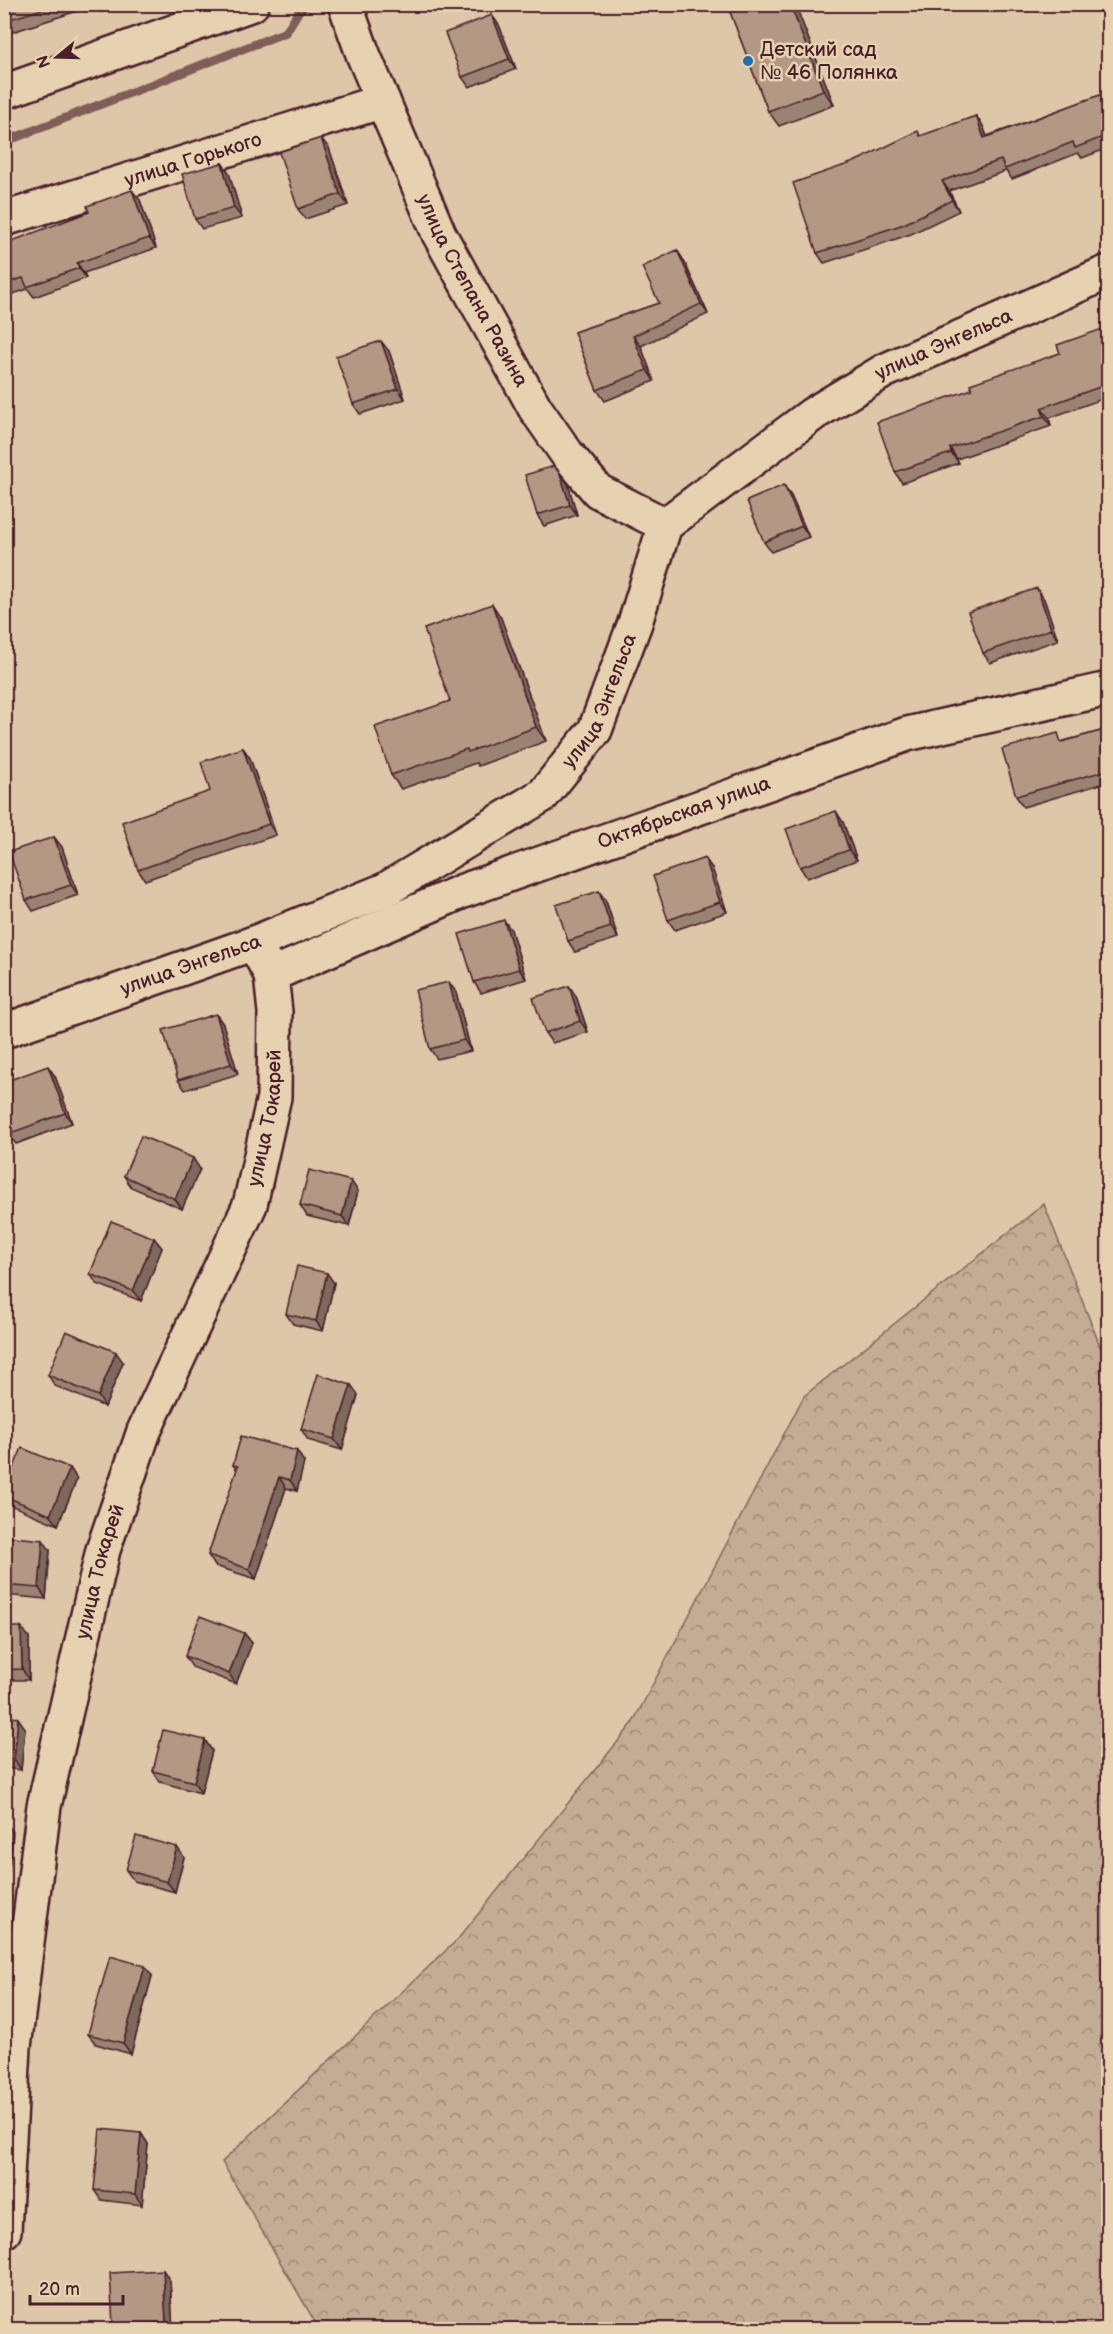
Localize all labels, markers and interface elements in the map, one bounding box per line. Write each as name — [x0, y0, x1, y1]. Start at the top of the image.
north arrow — [27, 27, 87, 87]
place label: Детский сад № 46 Полянка — [760, 38, 898, 85]
text: N — [33, 53, 55, 70]
marker: Детский сад № 46 Полянка — [741, 54, 755, 68]
street label: улица Горького — [122, 128, 264, 193]
street label: улица Степана Разина — [412, 191, 533, 391]
street label: улица Энгельса — [871, 304, 1016, 386]
street label: улица Энгельса — [557, 630, 642, 773]
street label: Октябрьская улица — [594, 771, 774, 854]
street label: улица Энгельса — [117, 929, 265, 1001]
street label: улица Токарей — [242, 1049, 287, 1189]
street label: улица Токарей — [71, 1501, 130, 1642]
scale bar — [30, 2268, 123, 2306]
text: 20 m — [39, 2279, 80, 2300]

